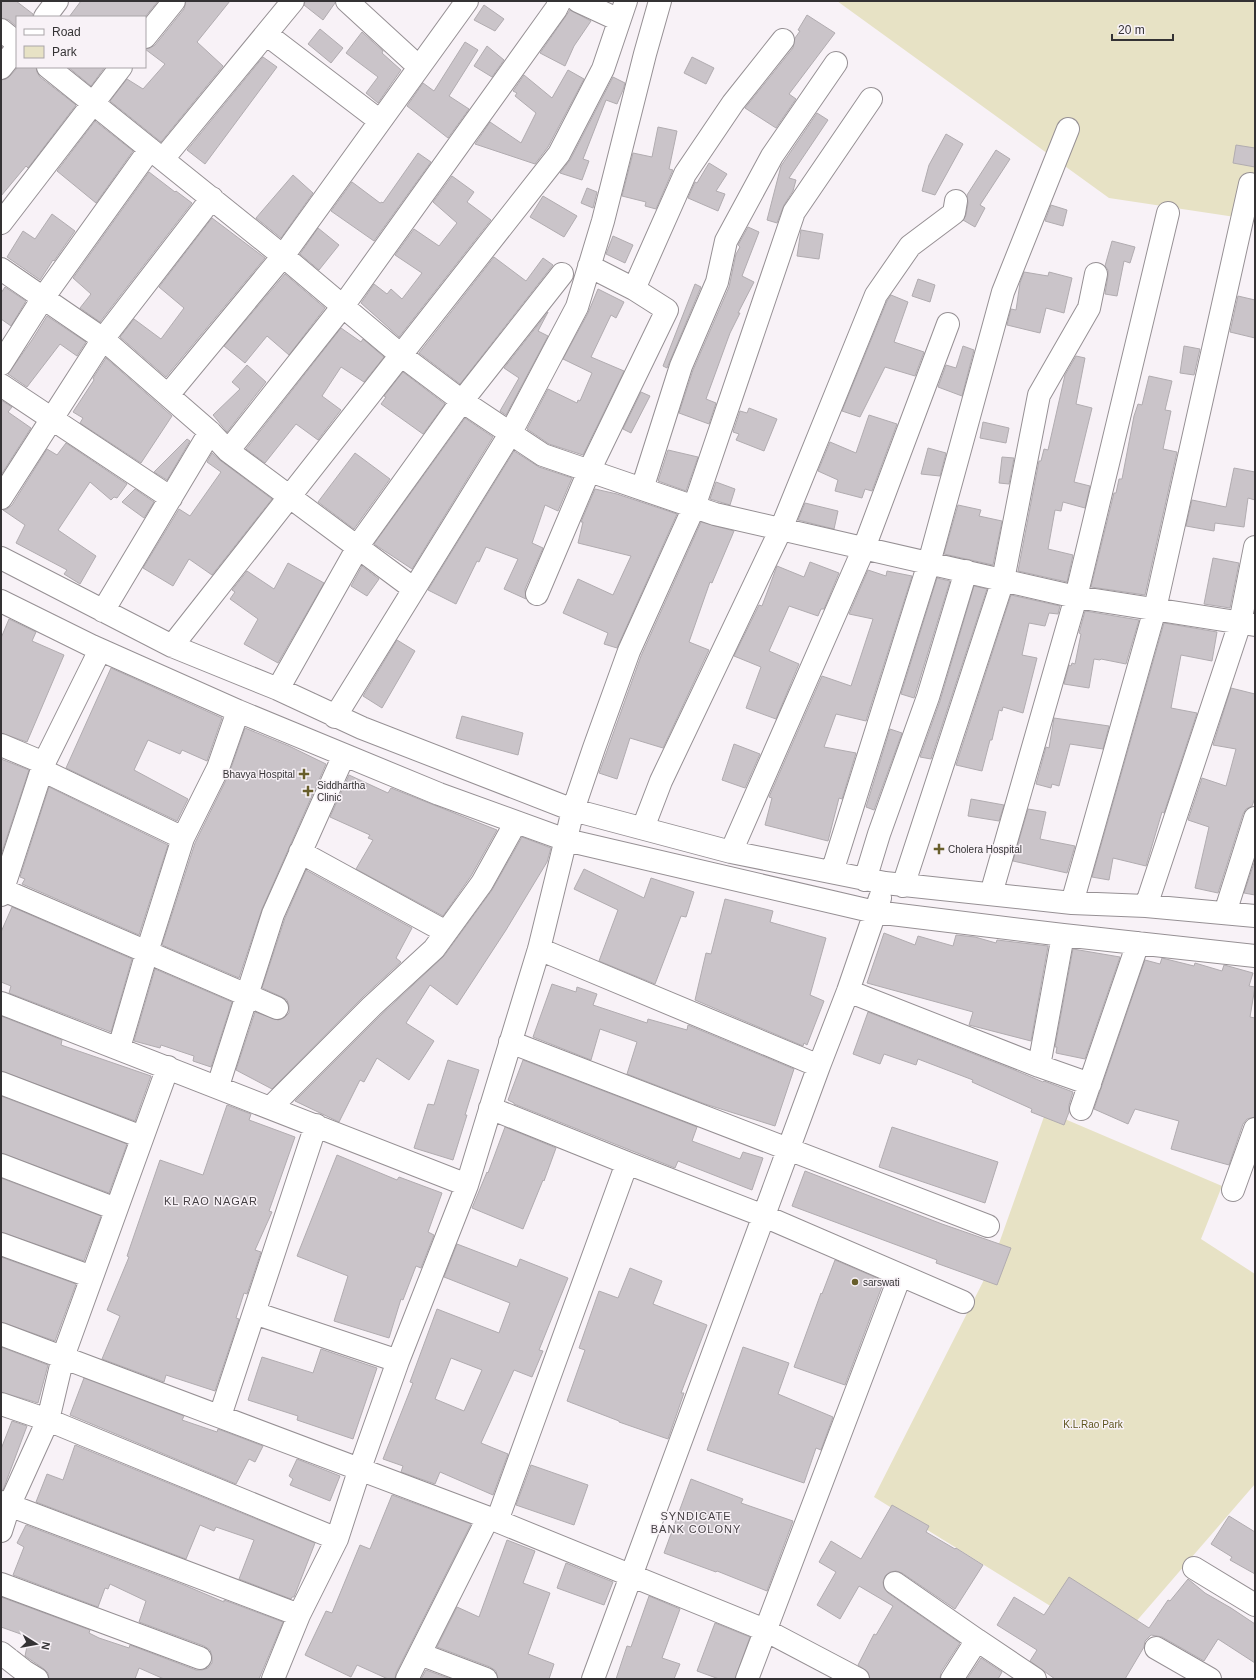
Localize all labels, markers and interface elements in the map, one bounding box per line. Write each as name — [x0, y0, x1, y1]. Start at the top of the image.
legend — [16, 16, 146, 68]
scale bar — [1112, 16, 1173, 42]
text: 20 m — [1118, 23, 1145, 37]
text: Road — [52, 25, 81, 39]
text: Park — [52, 45, 78, 59]
marker: Bhavya Hospital — [298, 768, 310, 780]
place label: Bhavya Hospital — [223, 769, 295, 780]
place label: Siddhartha Clinic — [317, 780, 366, 803]
marker: Siddhartha Clinic — [302, 785, 314, 797]
marker: Cholera Hospital — [933, 843, 945, 855]
place label: Cholera Hospital — [948, 844, 1022, 855]
district label: KL RAO NAGAR — [164, 1195, 258, 1207]
marker: sarswati — [850, 1277, 860, 1287]
place label: sarswati — [863, 1277, 900, 1288]
park label: K.L.Rao Park — [1063, 1419, 1124, 1430]
district label: SYNDICATE BANK COLONY — [651, 1510, 741, 1535]
north arrow — [16, 1624, 56, 1664]
text: N — [39, 1641, 52, 1651]

